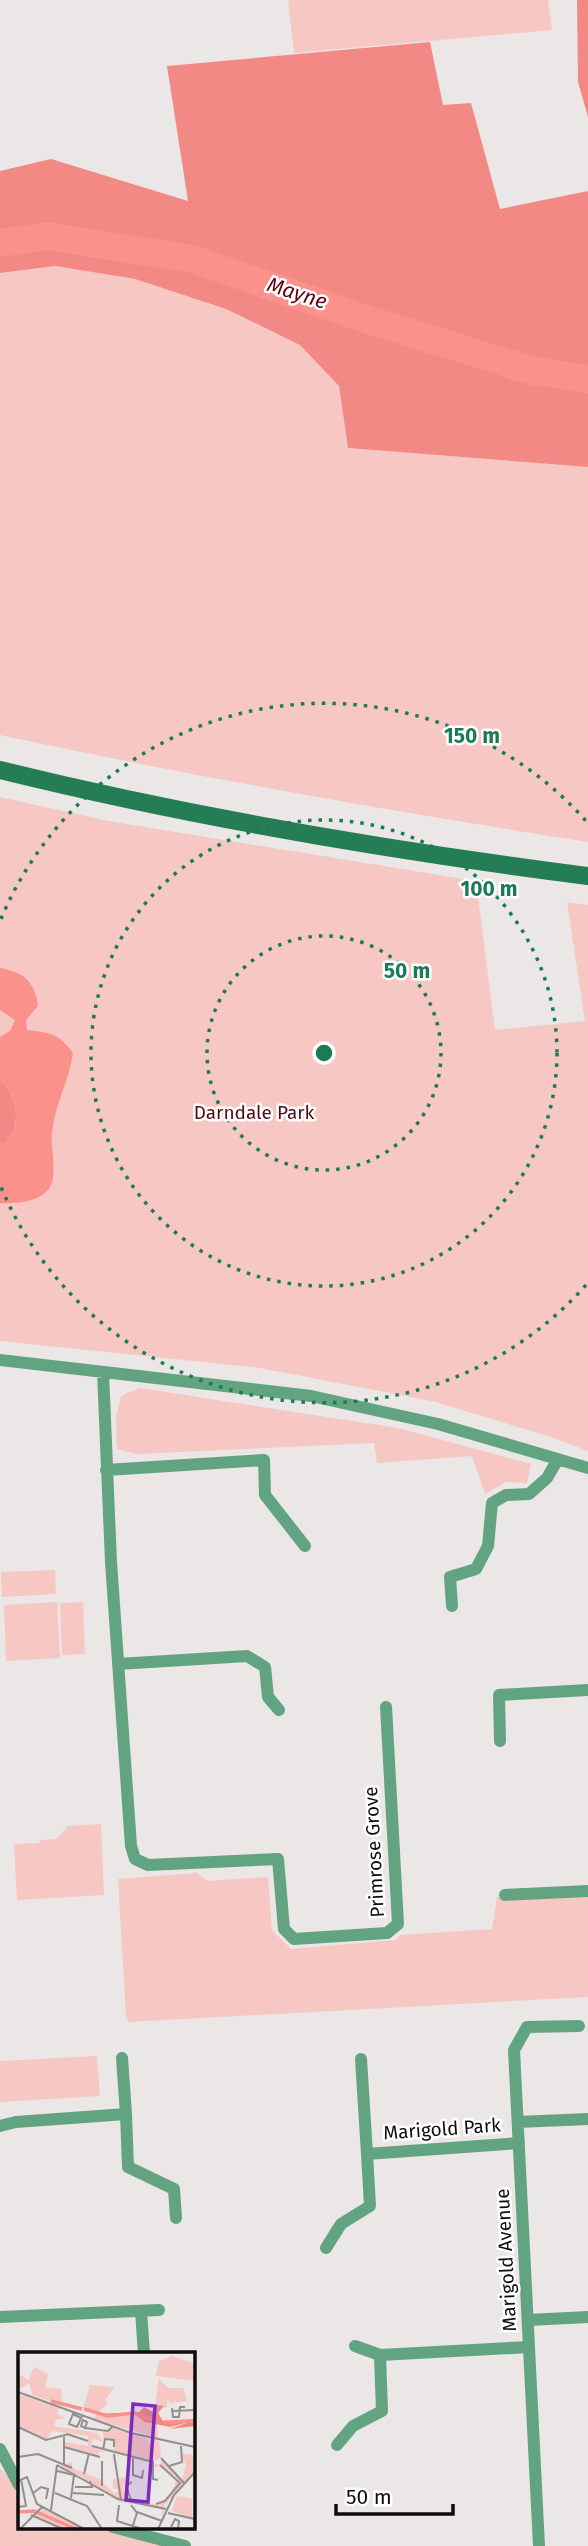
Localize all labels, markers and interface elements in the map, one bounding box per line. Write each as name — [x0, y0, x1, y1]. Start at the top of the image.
water label: Mayne — [264, 271, 330, 315]
text: 150 m — [444, 723, 500, 749]
text: 100 m — [460, 876, 518, 902]
text: 50 m — [384, 958, 430, 984]
centre of rings — [312, 1041, 336, 1065]
park label: Darndale Park — [194, 1101, 315, 1124]
street label: Primrose Grove — [359, 1786, 389, 1918]
street label: Marigold Park — [382, 2113, 502, 2145]
street label: Marigold Avenue — [491, 2188, 521, 2332]
inset map — [18, 2352, 194, 2528]
scale bar — [336, 2472, 453, 2516]
text: 50 m — [346, 2484, 392, 2510]

